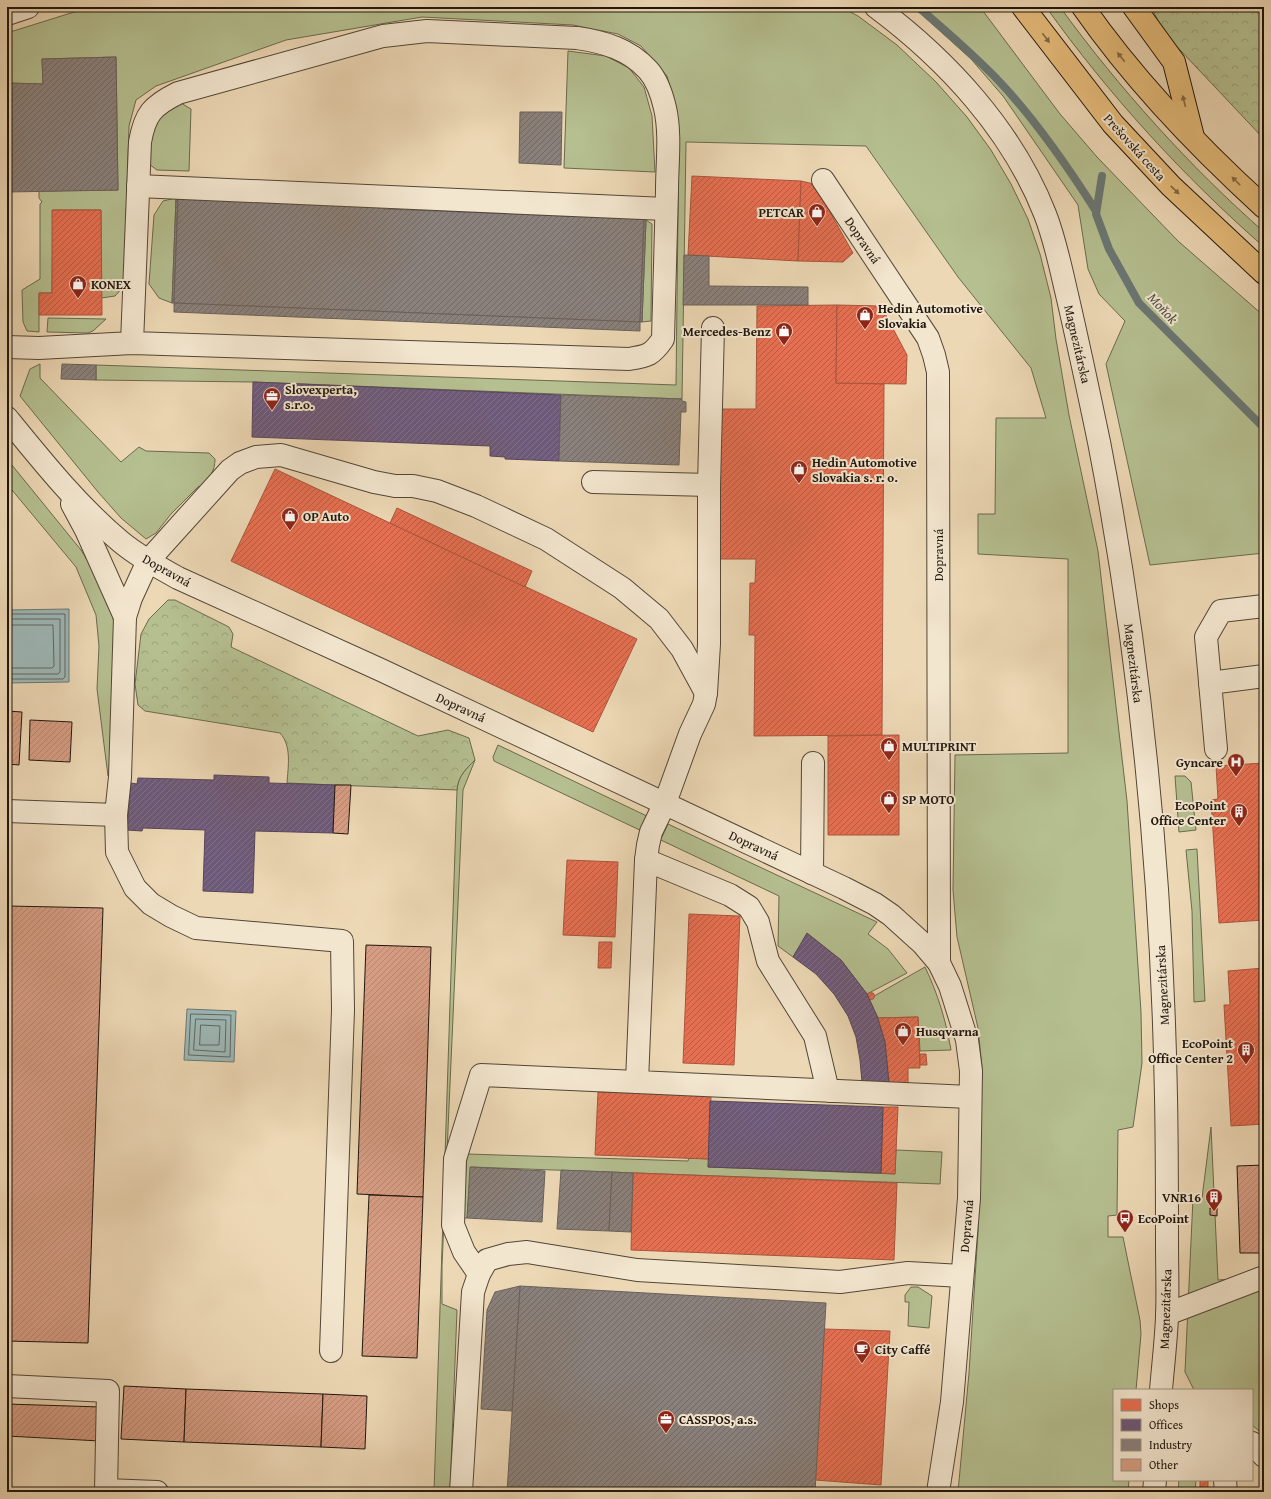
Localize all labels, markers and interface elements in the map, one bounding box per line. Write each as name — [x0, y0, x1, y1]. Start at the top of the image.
one-way arrow — [1042, 33, 1050, 44]
one-way arrow — [1117, 51, 1125, 62]
one-way arrow — [1181, 94, 1187, 107]
street label: Prešovská cesta — [1099, 109, 1171, 186]
one-way arrow — [1231, 176, 1241, 185]
one-way arrow — [1170, 186, 1181, 195]
shop icon: PETCAR — [807, 202, 827, 227]
place label: PETCAR — [758, 203, 805, 222]
street label: Dopravná — [840, 213, 886, 268]
shop icon: KONEX — [68, 274, 88, 299]
place label: KONEX — [91, 275, 132, 294]
water label: Moňok — [1143, 288, 1183, 328]
place label: Hedin Automotive Slovakia — [878, 299, 983, 333]
street label: Magnezitárska — [1059, 303, 1096, 386]
shop icon: Hedin Automotive Slovakia — [855, 305, 875, 330]
shop icon: Mercedes-Benz — [774, 321, 794, 346]
place label: Mercedes-Benz — [683, 322, 771, 341]
place label: Slovexperta, s.r.o. — [285, 380, 357, 414]
office icon: Slovexperta, s.r.o. — [262, 386, 282, 411]
place label: Hedin Automotive Slovakia s. r. o. — [812, 453, 917, 487]
shop icon: Hedin Automotive Slovakia s. r. o. — [789, 459, 809, 484]
shop icon: OP Auto — [280, 506, 300, 531]
place label: OP Auto — [303, 507, 349, 526]
street label: Dopravná — [929, 528, 948, 581]
street label: Dopravná — [139, 549, 195, 592]
street label: Magnezitárska — [1119, 622, 1148, 705]
street label: Dopravná — [433, 688, 489, 728]
shop icon: MULTIPRINT — [879, 736, 899, 761]
place label: MULTIPRINT — [902, 737, 977, 756]
hospital icon: Gyncare — [1226, 752, 1246, 777]
place label: Gyncare — [1176, 753, 1223, 772]
shop icon: SP MOTO — [879, 789, 899, 814]
place label: SP MOTO — [902, 790, 954, 809]
place label: EcoPoint Office Center — [1151, 796, 1226, 830]
building icon: EcoPoint Office Center — [1229, 802, 1249, 827]
street label: Dopravná — [726, 826, 782, 866]
street label: Magnezitárska — [1151, 944, 1174, 1025]
shop icon: Husqvarna — [893, 1021, 913, 1046]
place label: Husqvarna — [916, 1022, 979, 1041]
place label: EcoPoint Office Center 2 — [1148, 1034, 1233, 1068]
building icon: EcoPoint Office Center 2 — [1236, 1040, 1256, 1065]
building icon: VNR16 — [1204, 1187, 1224, 1212]
place label: VNR16 — [1162, 1188, 1201, 1207]
street label: Dopravná — [955, 1198, 978, 1253]
bus stop icon: EcoPoint — [1115, 1208, 1135, 1233]
place label: EcoPoint — [1138, 1209, 1189, 1228]
street label: Magnezitárska — [1155, 1268, 1176, 1349]
cafe icon: City Caffé — [852, 1339, 872, 1364]
place label: City Caffé — [875, 1340, 930, 1359]
legend — [1113, 1389, 1253, 1481]
text: Shops — [1149, 1396, 1179, 1413]
office icon: CASSPOS, a.s. — [656, 1409, 676, 1434]
place label: CASSPOS, a.s. — [679, 1410, 757, 1429]
text: Offices — [1149, 1416, 1183, 1433]
text: Industry — [1149, 1436, 1192, 1453]
text: Other — [1149, 1456, 1178, 1473]

